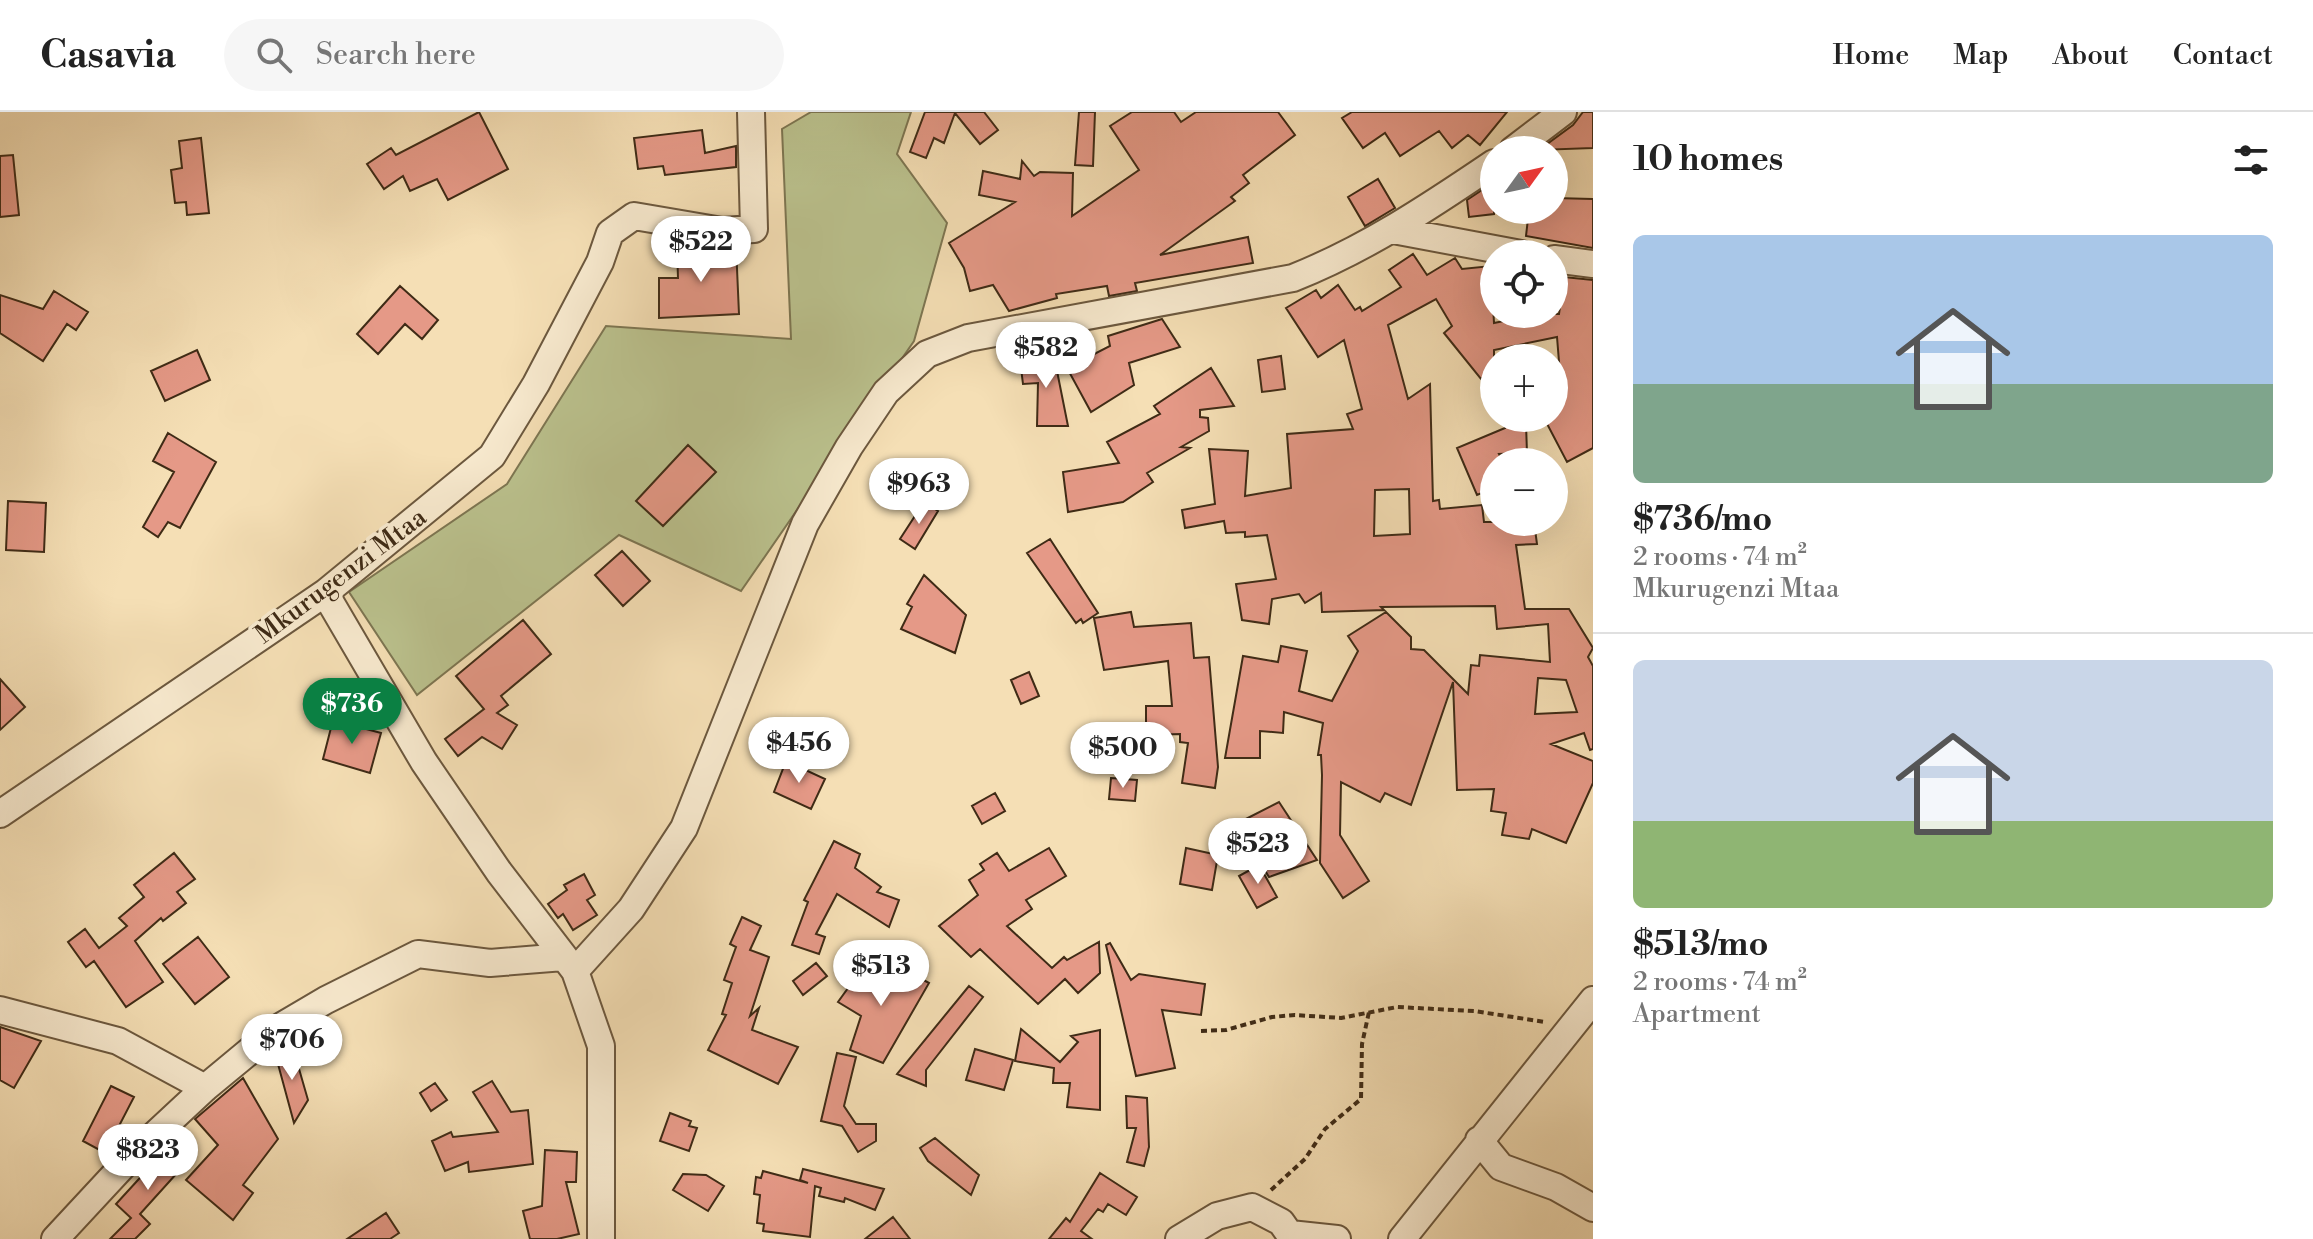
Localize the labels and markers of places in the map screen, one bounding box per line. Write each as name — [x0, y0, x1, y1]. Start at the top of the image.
pin: $522 — [654, 216, 748, 284]
pin: $582 — [999, 322, 1093, 390]
pin: $963 — [872, 458, 966, 526]
pin: $736 — [305, 678, 399, 746]
pin: $456 — [752, 717, 846, 785]
pin: $500 — [1076, 722, 1170, 790]
pin: $523 — [1211, 818, 1305, 886]
pin: $513 — [834, 940, 928, 1008]
pin: $706 — [245, 1014, 339, 1082]
pin: $823 — [101, 1124, 195, 1192]

